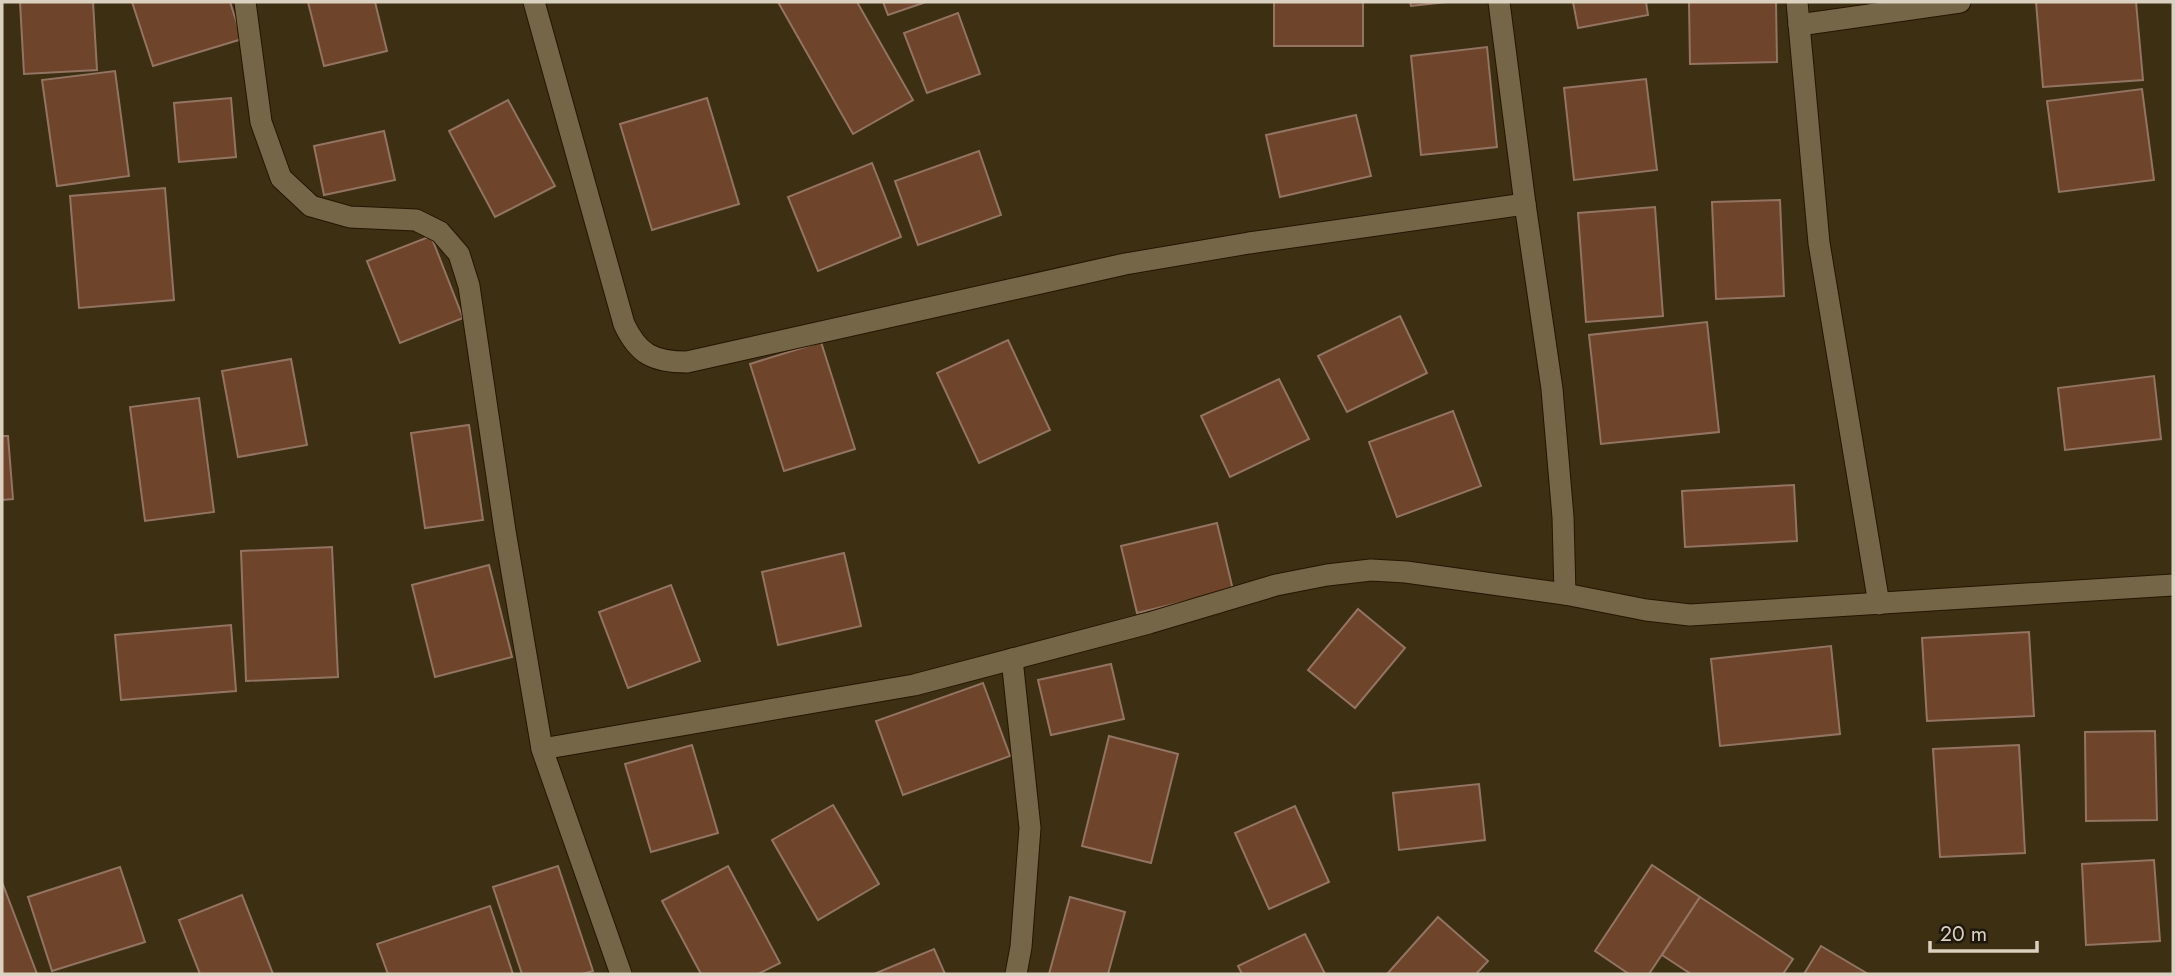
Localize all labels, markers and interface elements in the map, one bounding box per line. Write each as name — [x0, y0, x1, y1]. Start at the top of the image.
scale bar — [1930, 909, 2037, 953]
text: 20 m — [1940, 919, 1987, 949]

